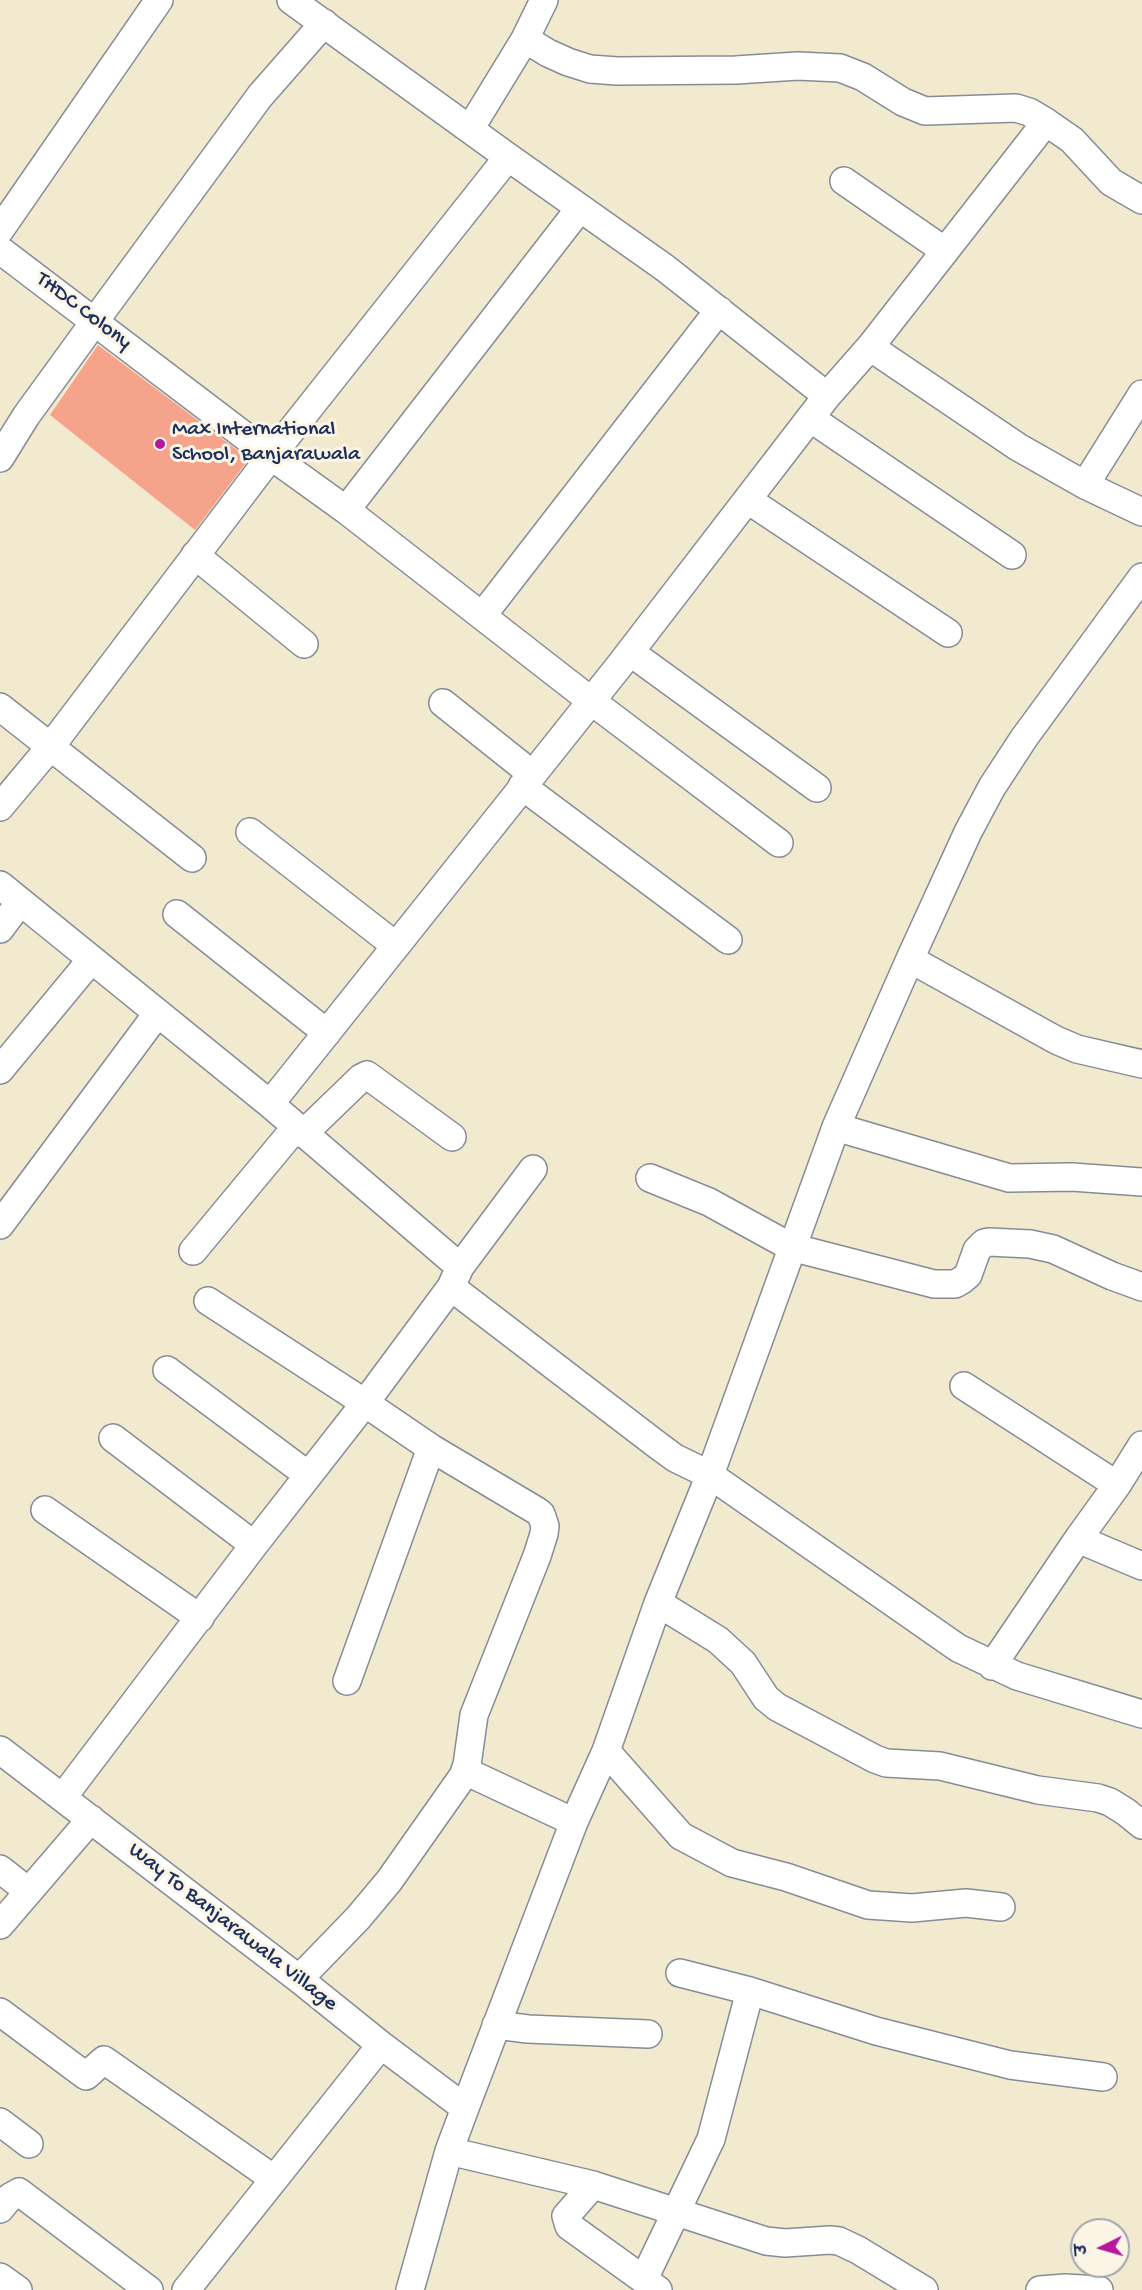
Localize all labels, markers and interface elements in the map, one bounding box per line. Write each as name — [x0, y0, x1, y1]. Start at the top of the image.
street label: THDC Colony — [30, 267, 136, 357]
place label: Max International School, Banjarawala — [172, 418, 360, 470]
marker: Max International School, Banjarawala — [153, 437, 167, 451]
street label: Way To Banjarawala Village — [122, 1838, 342, 2018]
north arrow — [1070, 2218, 1130, 2278]
text: उ — [1074, 2243, 1093, 2256]

